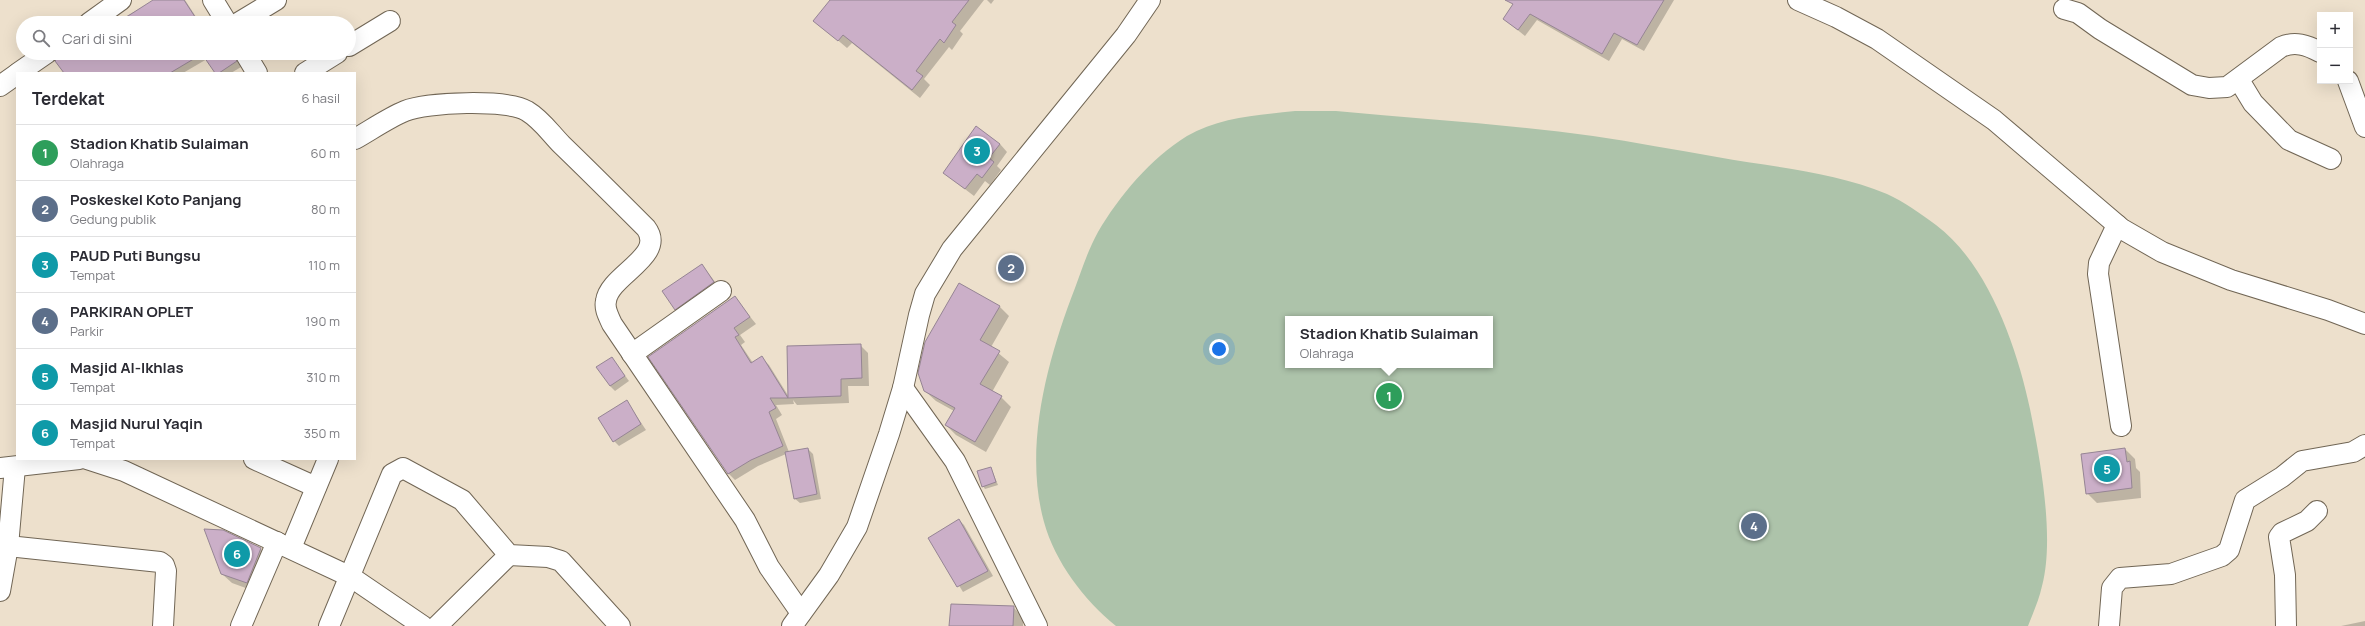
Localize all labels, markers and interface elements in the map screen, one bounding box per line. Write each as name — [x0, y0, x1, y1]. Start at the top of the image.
map controls — [2317, 12, 2353, 84]
button: + — [2317, 12, 2353, 48]
search box — [16, 16, 356, 60]
icon: search — [30, 27, 52, 49]
text: Cari di sini — [62, 28, 132, 49]
button: − — [2317, 48, 2353, 84]
text: Terdekat — [32, 87, 105, 110]
text: 6 hasil — [301, 89, 340, 107]
text: Stadion Khatib Sulaiman — [70, 133, 249, 154]
pin: 3 — [964, 136, 990, 166]
text: 1 — [42, 144, 48, 162]
text: 60 m — [310, 144, 340, 162]
text: Olahraga — [70, 154, 124, 172]
text: Poskeskel Koto Panjang — [70, 189, 242, 210]
text: 2 — [41, 200, 49, 218]
text: 80 m — [311, 200, 340, 218]
text: Gedung publik — [70, 210, 156, 228]
text: PAUD Puti Bungsu — [70, 245, 201, 266]
pin: 2 — [998, 253, 1024, 283]
text: 3 — [41, 256, 49, 274]
text: 110 m — [308, 256, 340, 274]
text: Tempat — [70, 266, 115, 284]
text: PARKIRAN OPLET — [70, 301, 193, 322]
text: 4 — [41, 312, 49, 330]
text: 190 m — [305, 312, 340, 330]
popup — [1285, 316, 1493, 368]
text: Parkir — [70, 322, 104, 340]
text: Stadion Khatib Sulaiman — [1300, 323, 1478, 344]
your location — [1209, 339, 1229, 359]
text: Olahraga — [1300, 344, 1354, 362]
text: Masjid Al-Ikhlas — [70, 357, 184, 378]
text: 5 — [41, 368, 49, 386]
text: 310 m — [306, 368, 340, 386]
text: Tempat — [70, 378, 115, 396]
pin: 1 — [1376, 381, 1402, 411]
text: Masjid Nurul Yaqin — [70, 413, 203, 434]
text: 6 — [41, 424, 49, 442]
text: 350 m — [304, 424, 340, 442]
text: Tempat — [70, 434, 115, 452]
pin: 5 — [2094, 454, 2120, 484]
pin: 4 — [1741, 511, 1767, 541]
pin: 6 — [224, 539, 250, 569]

